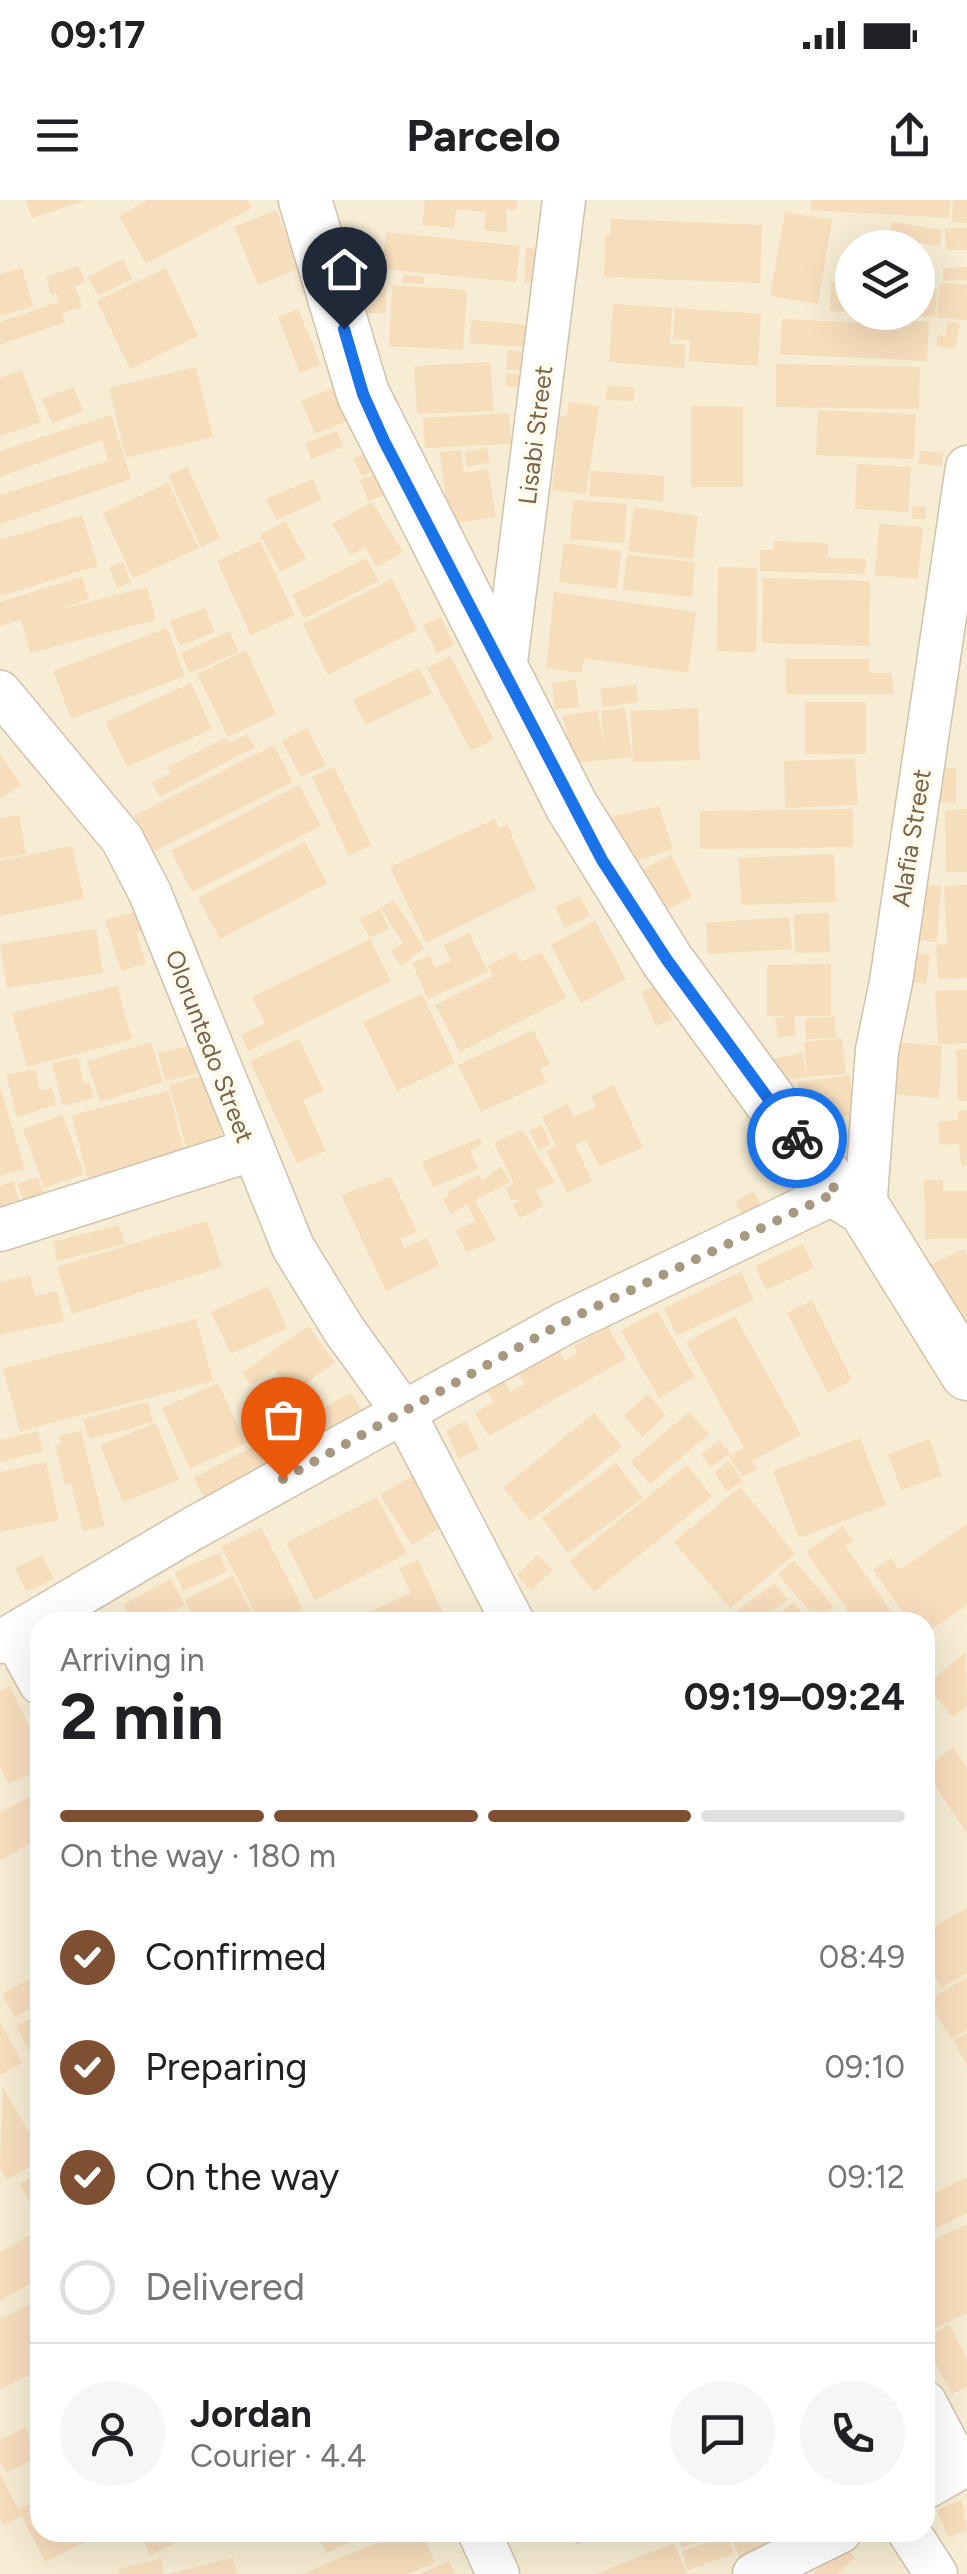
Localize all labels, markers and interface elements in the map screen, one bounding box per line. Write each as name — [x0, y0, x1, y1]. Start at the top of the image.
text: 09:17 — [50, 12, 145, 58]
icon: menu — [30, 108, 85, 163]
text: Parcelo — [406, 108, 561, 162]
icon: share — [882, 108, 937, 163]
pin — [302, 227, 387, 330]
map controls — [835, 230, 935, 330]
button: layers — [835, 230, 935, 330]
icon: home — [317, 242, 372, 297]
street label: Lisabi Street — [512, 364, 558, 506]
street label: Alafia Street — [885, 767, 937, 909]
street label: Oloruntedo Street — [159, 945, 261, 1147]
courier — [747, 1088, 847, 1188]
icon: bike — [770, 1111, 825, 1166]
pin — [241, 1377, 326, 1480]
icon: bag — [256, 1392, 311, 1447]
text: Arriving in — [60, 1641, 205, 1679]
text: 09:19–09:24 — [684, 1674, 905, 1720]
text: 2 min — [60, 1677, 224, 1755]
text: On the way · 180 m — [60, 1837, 336, 1875]
icon: check — [60, 1930, 115, 1985]
text: Confirmed — [145, 1934, 327, 1980]
text: 08:49 — [819, 1938, 905, 1976]
icon: check — [60, 2040, 115, 2095]
text: Preparing — [145, 2044, 307, 2090]
text: 09:10 — [825, 2048, 905, 2086]
icon: check — [60, 2150, 115, 2205]
text: On the way — [145, 2154, 339, 2200]
text: 09:12 — [827, 2158, 905, 2196]
text: Delivered — [145, 2264, 305, 2310]
button: person — [60, 2381, 165, 2486]
button: chat — [670, 2381, 775, 2486]
button: phone — [800, 2381, 905, 2486]
text: Jordan — [190, 2391, 312, 2437]
text: Courier · 4.4 — [190, 2437, 366, 2475]

